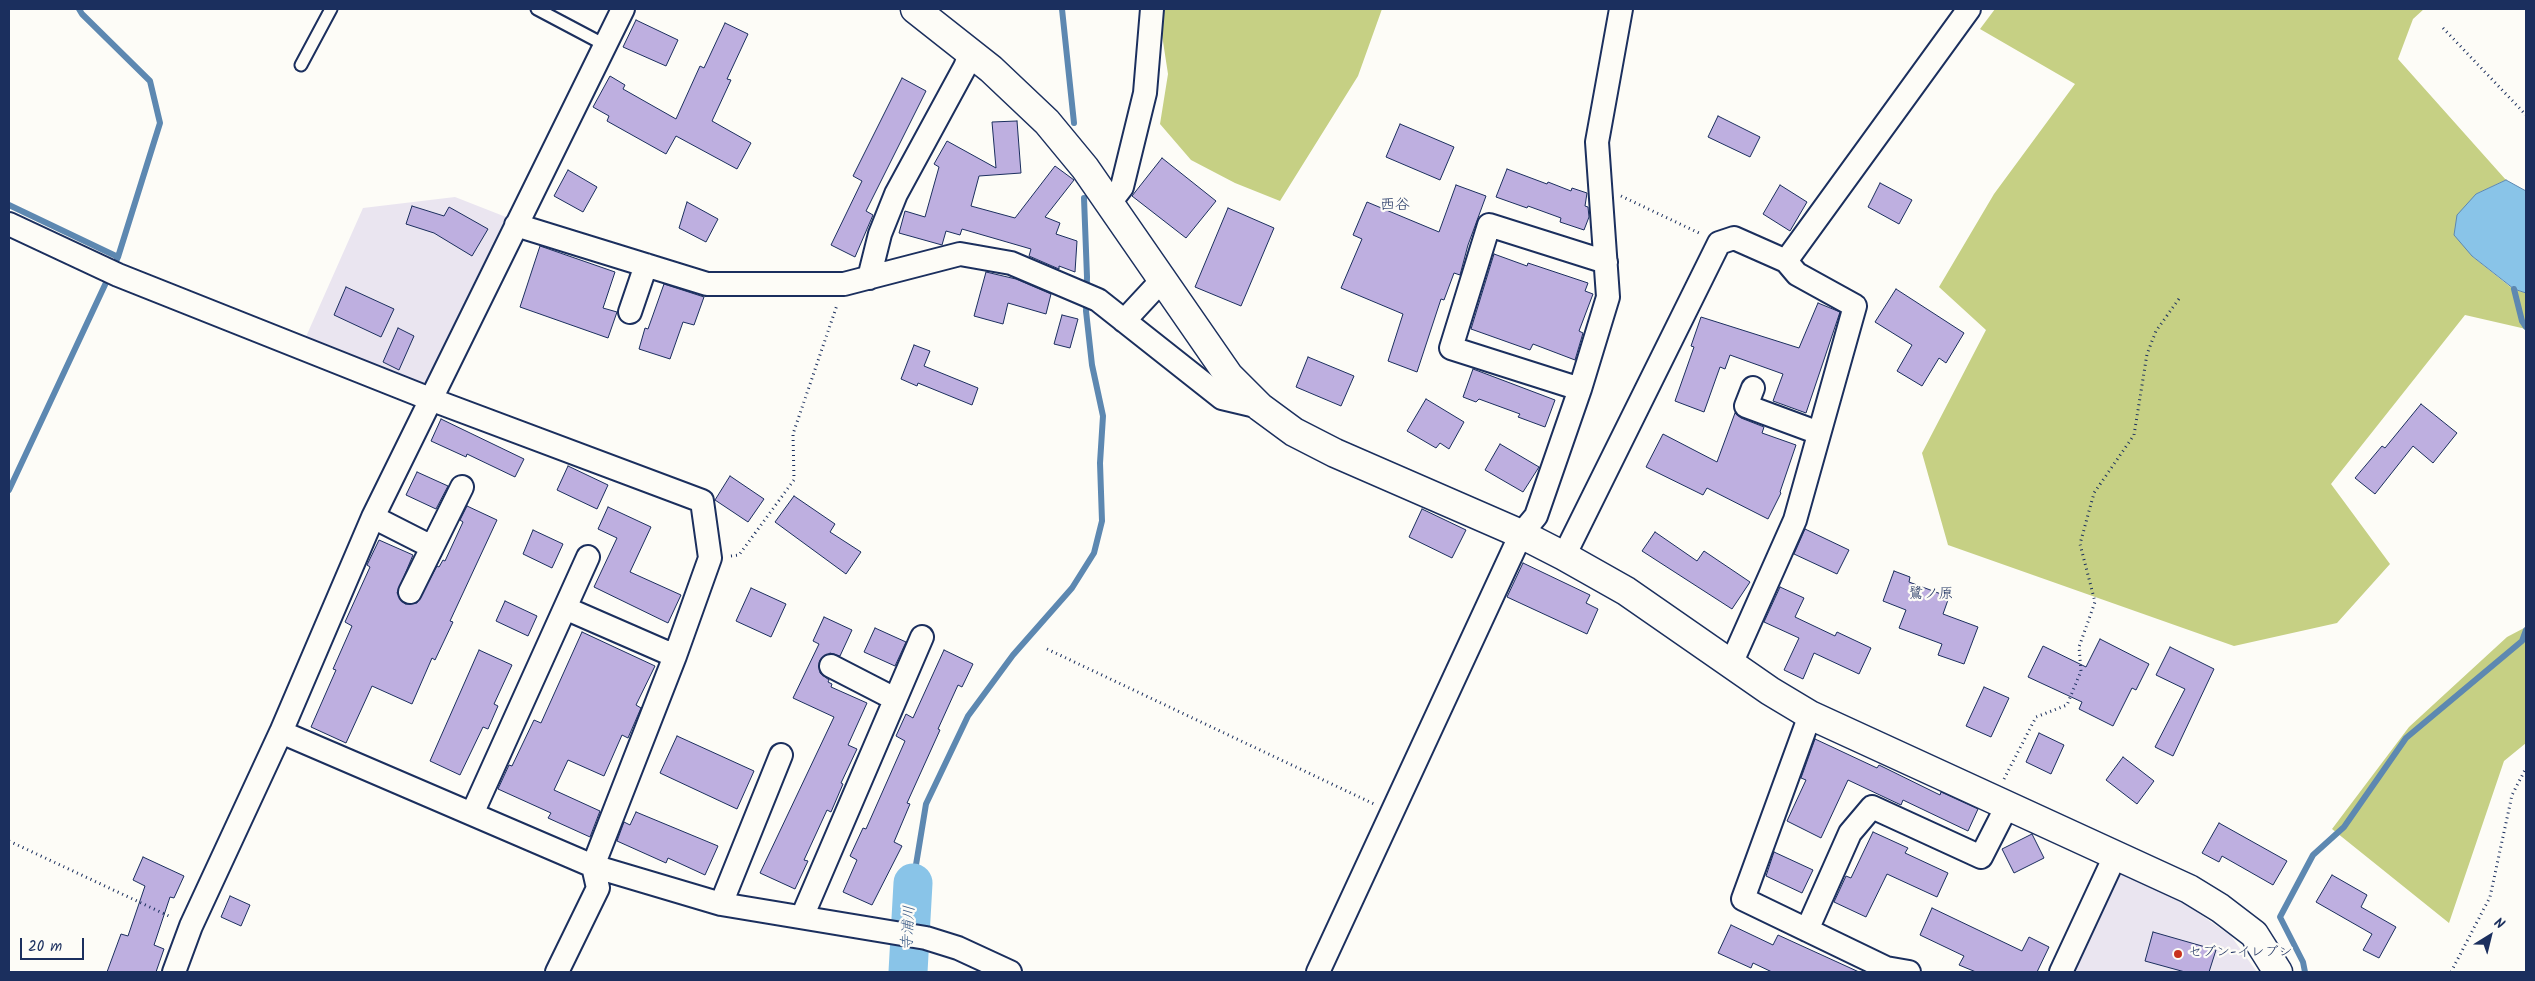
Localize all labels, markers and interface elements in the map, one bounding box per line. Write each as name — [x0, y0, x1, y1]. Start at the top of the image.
district label: 西谷 — [1380, 197, 1410, 215]
district label: 鷺ノ原 — [1909, 586, 1953, 604]
water label: 寺浦川 — [900, 905, 920, 951]
north arrow — [2465, 911, 2515, 961]
text: N — [2489, 912, 2509, 935]
scale bar — [22, 928, 86, 960]
text: 20 m — [28, 935, 62, 959]
place label: セブン-イレブン — [2188, 946, 2292, 962]
marker: セブン-イレブン — [2172, 948, 2184, 960]

